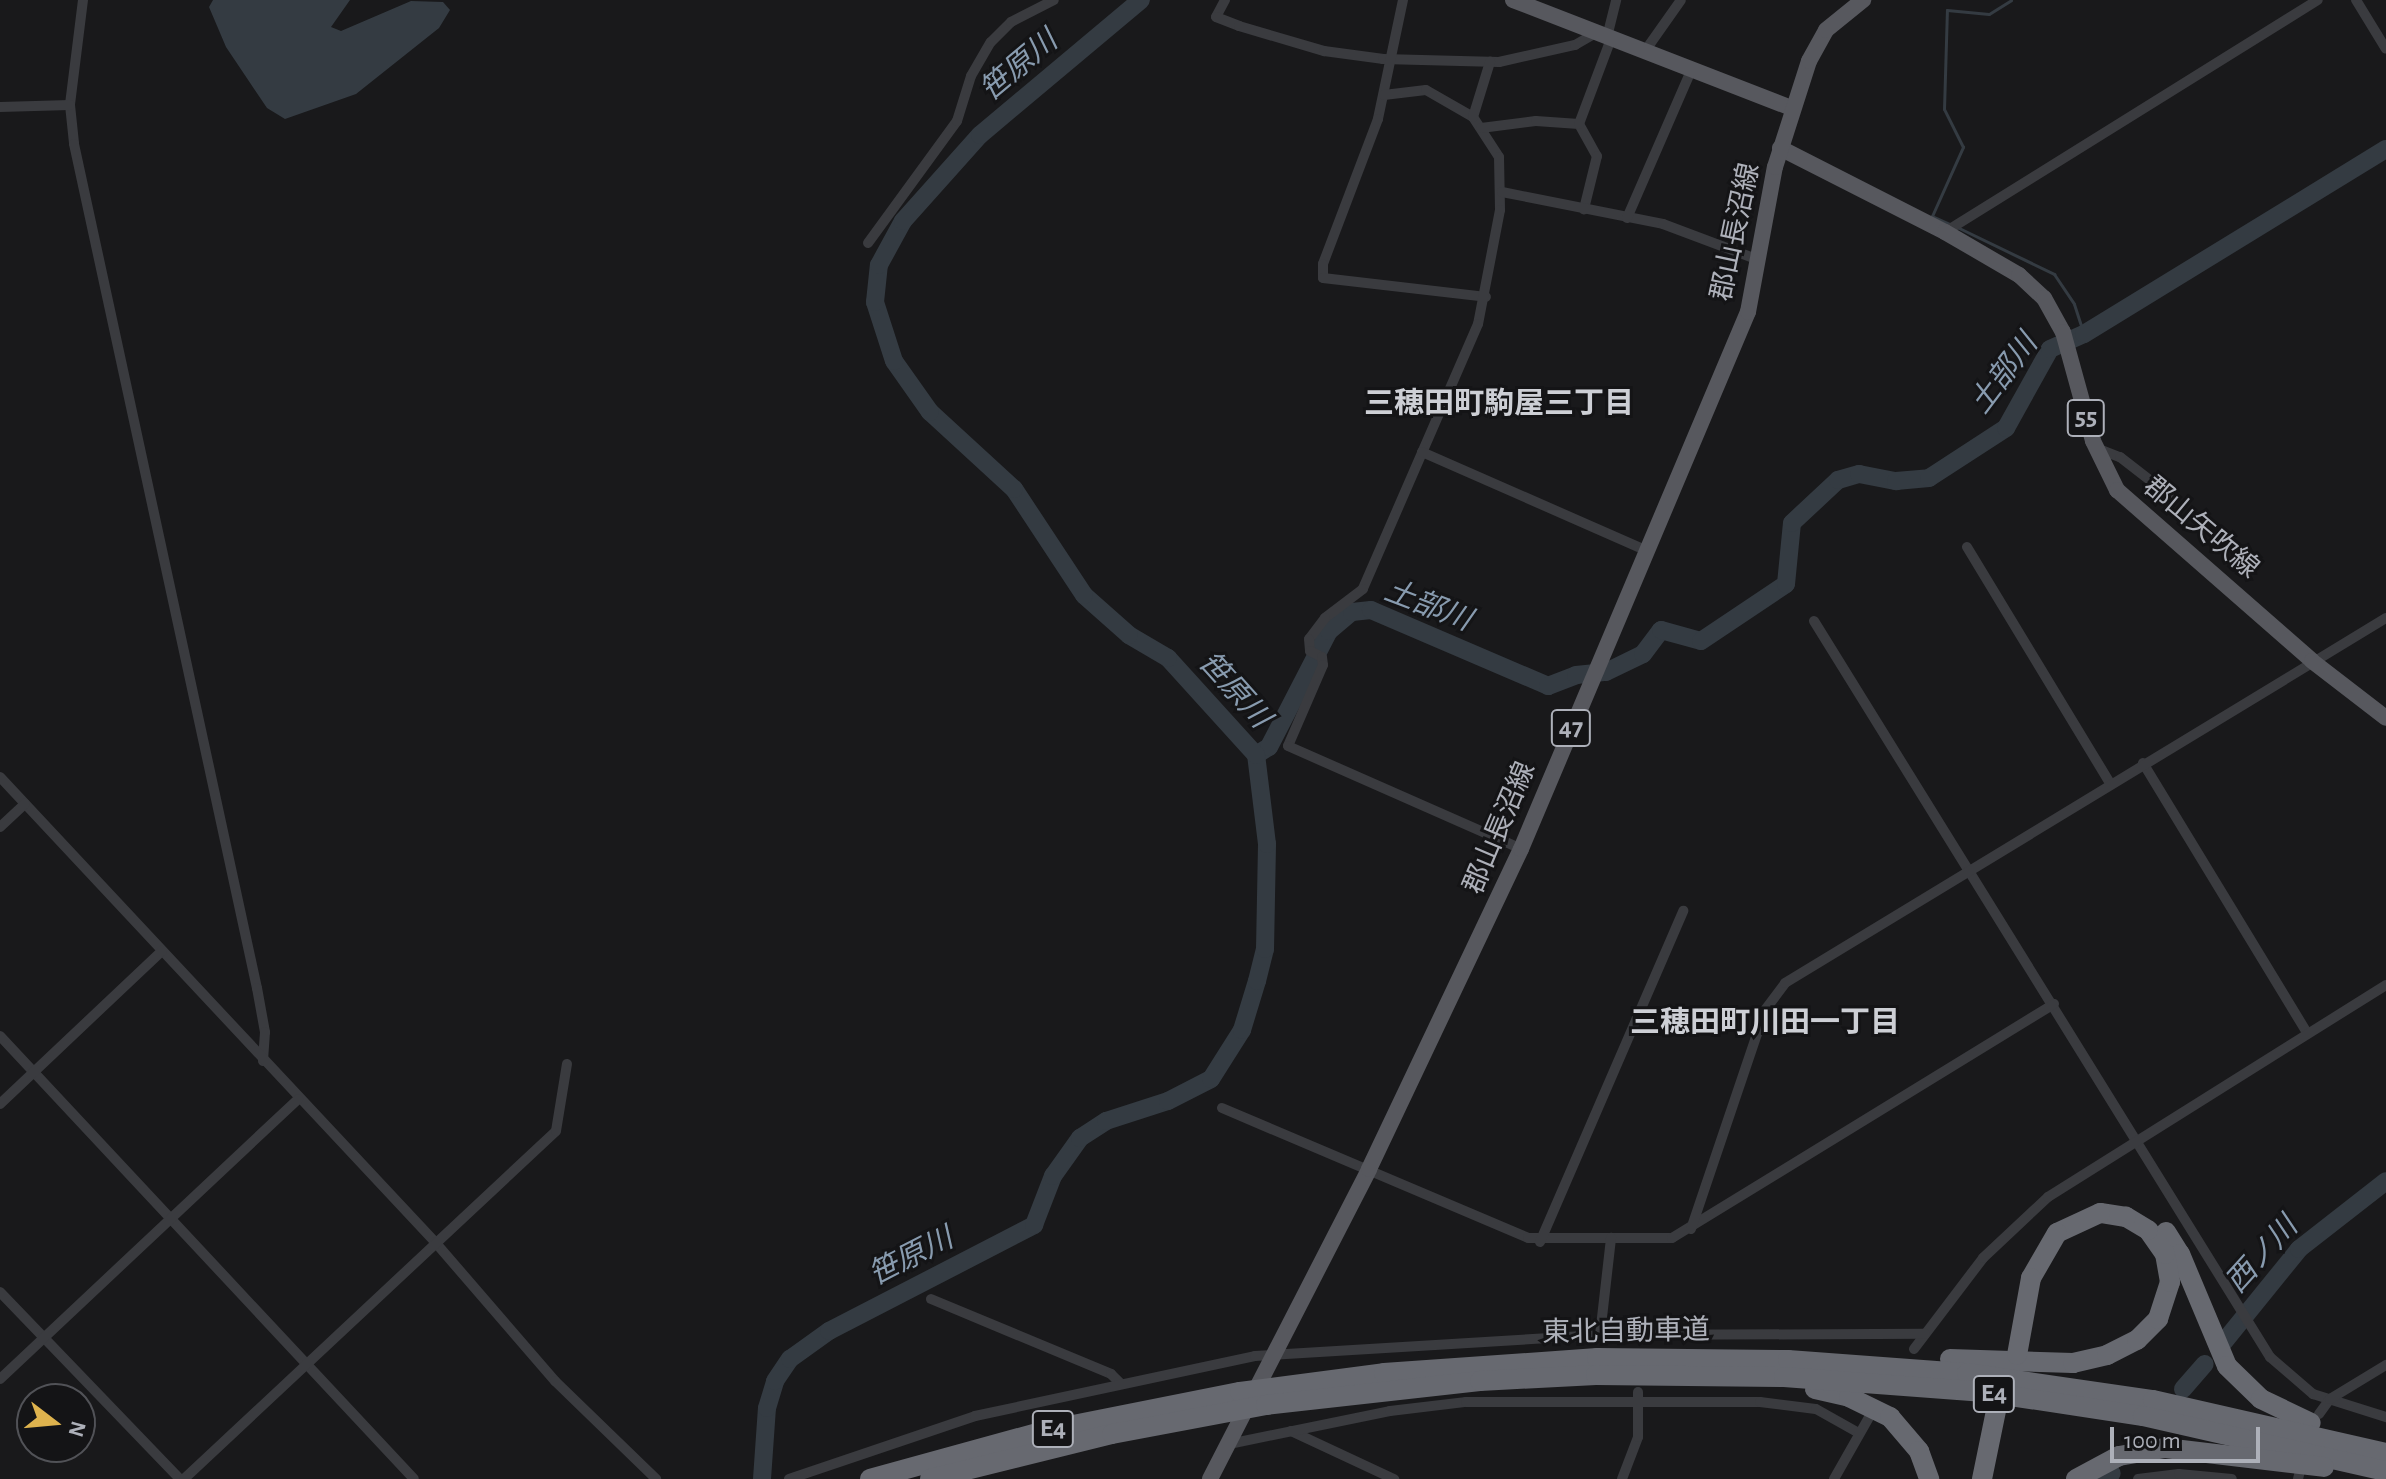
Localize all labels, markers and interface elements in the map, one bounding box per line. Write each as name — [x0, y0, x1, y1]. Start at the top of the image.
water label: 笹原川 — [973, 23, 1065, 109]
street label: 郡山長沼線 — [1705, 160, 1767, 304]
water label: 土部川 — [1963, 327, 2045, 421]
district label: 三穂田町駒屋三丁目 — [1364, 386, 1634, 422]
road number: 55 — [2066, 396, 2106, 440]
street label: 郡山矢吹線 — [2137, 470, 2265, 586]
water label: 土部川 — [1380, 573, 1476, 639]
water label: 笹原川 — [1191, 645, 1277, 735]
road number: 47 — [1549, 706, 1593, 750]
street label: 郡山長沼線 — [1457, 757, 1543, 899]
district label: 三穂田町川田一丁目 — [1630, 1005, 1900, 1041]
water label: 西ノ川 — [2219, 1210, 2305, 1300]
water label: 笹原川 — [863, 1221, 959, 1293]
street label: 東北自動車道 — [1542, 1314, 1710, 1350]
road number: E4 — [1972, 1372, 2016, 1416]
north arrow — [16, 1383, 96, 1463]
road number: E4 — [1031, 1407, 1075, 1451]
scale bar — [2114, 1411, 2264, 1461]
text: N — [64, 1419, 90, 1439]
text: 100 m — [2124, 1429, 2181, 1453]

